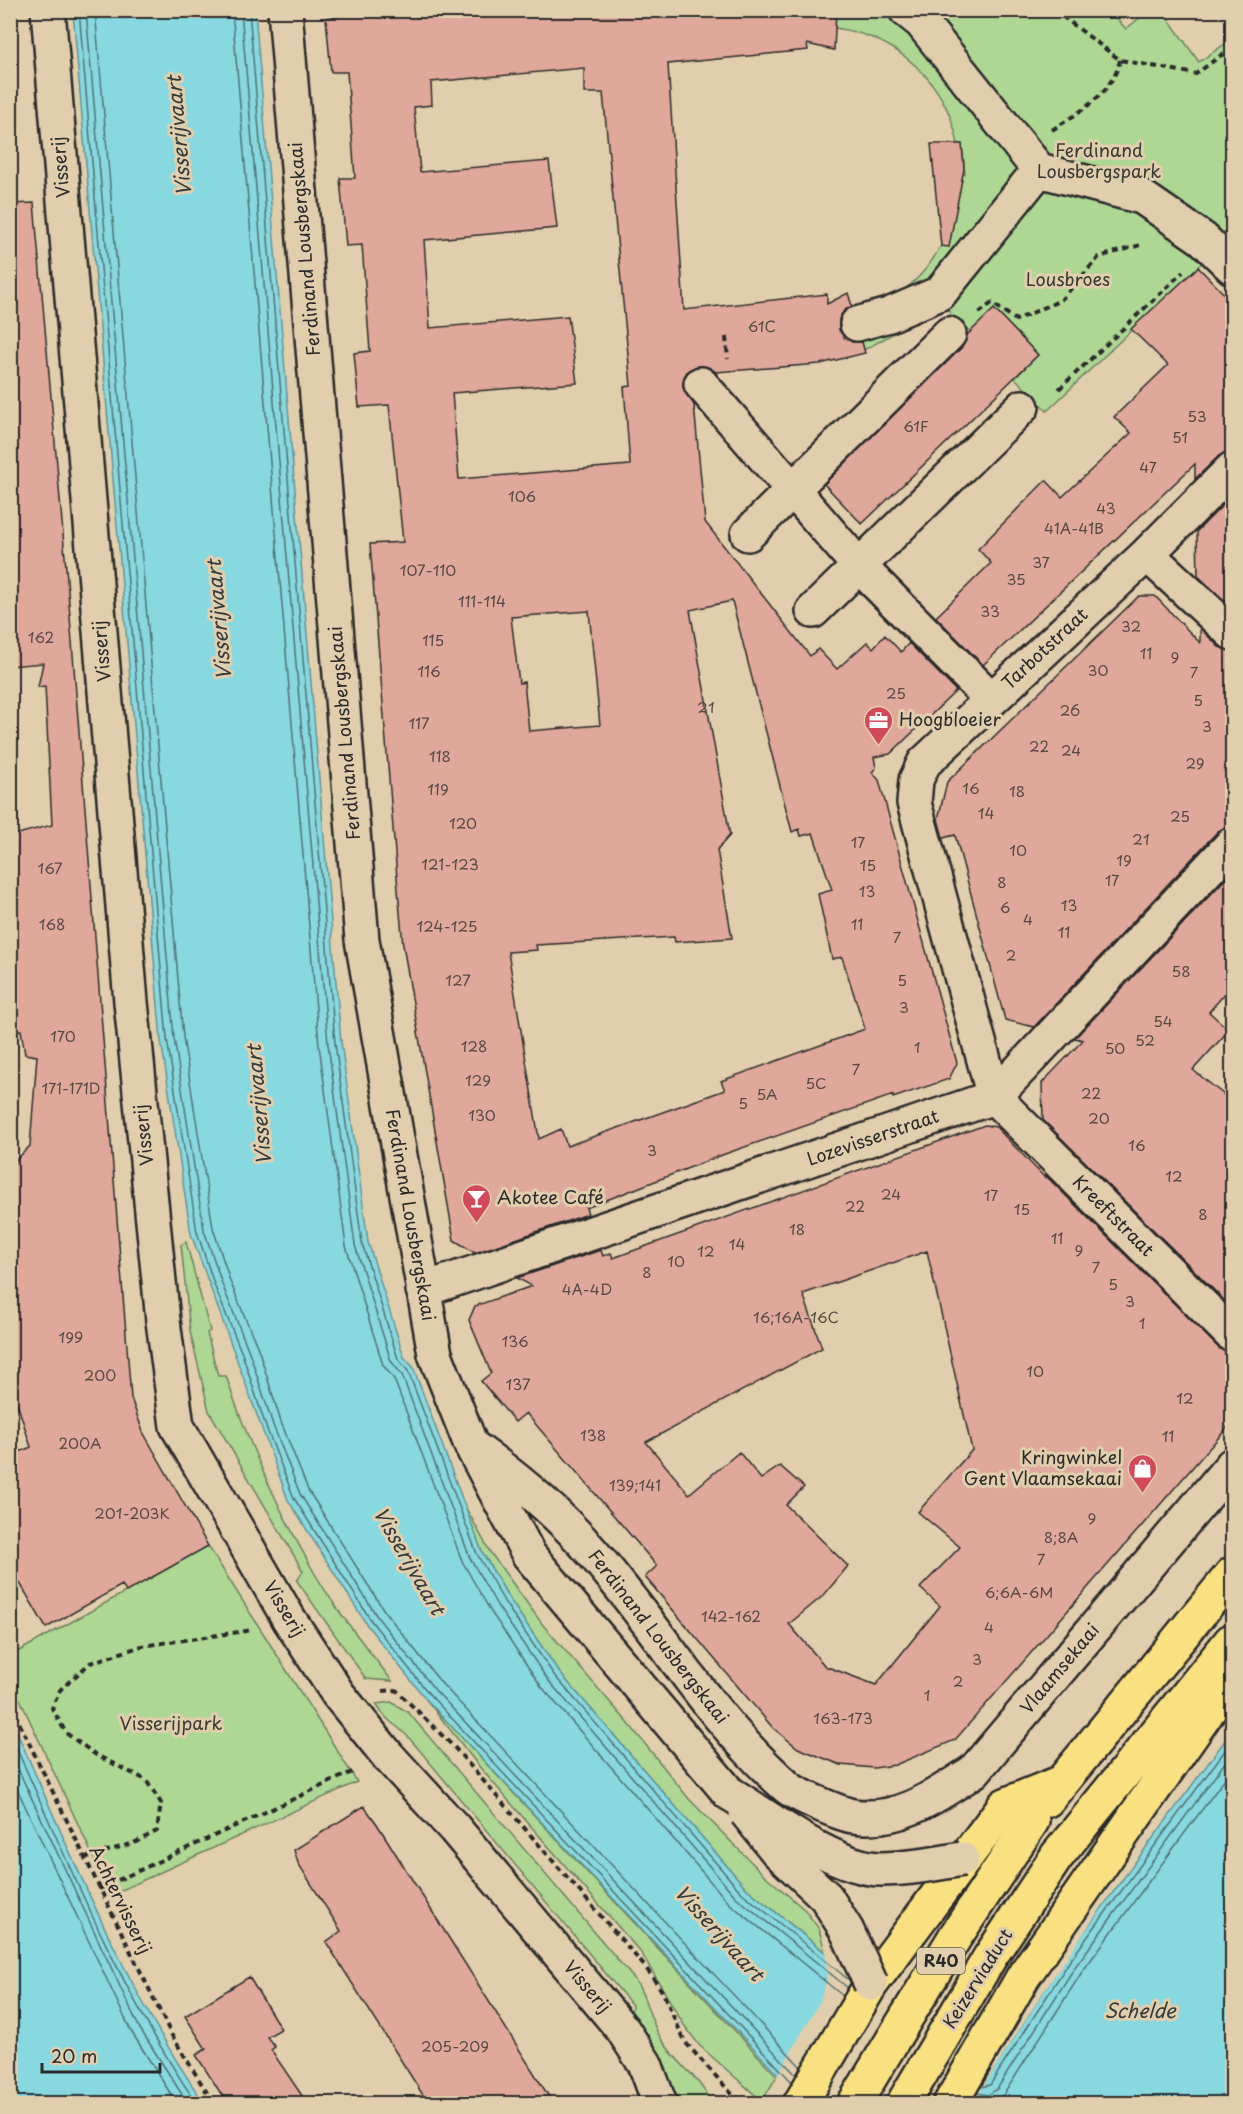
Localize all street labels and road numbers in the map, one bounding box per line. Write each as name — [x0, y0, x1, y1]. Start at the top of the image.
street label: Visserij — [43, 135, 76, 199]
street label: Ferdinand Lousbergskaai — [281, 141, 326, 357]
street label: Tarbotstraat — [995, 601, 1093, 695]
street label: Visserij — [84, 619, 117, 683]
street label: Ferdinand Lousbergskaai — [321, 625, 366, 841]
street label: Lozevisserstraat — [803, 1101, 942, 1172]
street label: Visserij — [126, 1103, 159, 1167]
street label: Ferdinand Lousbergskaai — [380, 1107, 443, 1323]
street label: Kreeftstraat — [1067, 1168, 1161, 1262]
street label: Ferdinand Lousbergskaai — [582, 1543, 736, 1729]
street label: Visserij — [258, 1575, 313, 1642]
street label: Vlaamsekaai — [1013, 1617, 1105, 1719]
street label: Achtervisserij — [83, 1841, 159, 1958]
street label: Keizerviaduct — [935, 1923, 1018, 2034]
road number: R40 — [917, 1948, 965, 1974]
street label: Visserij — [558, 1954, 618, 2018]

